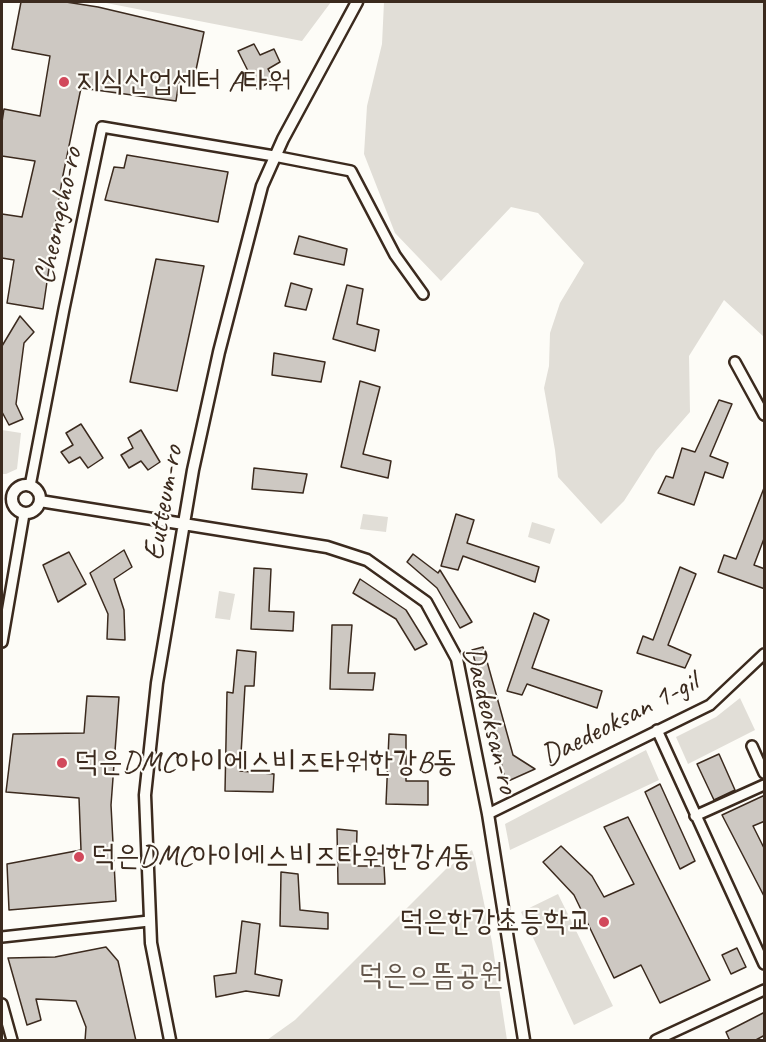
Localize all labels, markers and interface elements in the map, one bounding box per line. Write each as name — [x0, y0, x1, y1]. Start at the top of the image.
place label: 지식산업센터 A타워 — [76, 64, 291, 100]
marker: 지식산업센터 A타워 — [57, 75, 71, 89]
street label: Cheongcho-ro — [27, 144, 91, 288]
street label: Eutteum-ro — [136, 443, 192, 563]
street label: Daedeoksan-ro — [454, 643, 526, 797]
street label: Daedeoksan 1-gil — [536, 665, 704, 775]
place label: 덕은DMC아이에스비즈타워한강B동 — [74, 745, 457, 781]
marker: 덕은DMC아이에스비즈타워한강B동 — [55, 756, 69, 770]
place label: 덕은DMC아이에스비즈타워한강A동 — [91, 839, 473, 875]
marker: 덕은DMC아이에스비즈타워한강A동 — [72, 850, 86, 864]
place label: 덕은한강초등학교 — [399, 904, 592, 940]
marker: 덕은한강초등학교 — [597, 915, 611, 929]
park label: 덕은으뜸공원 — [359, 958, 503, 994]

